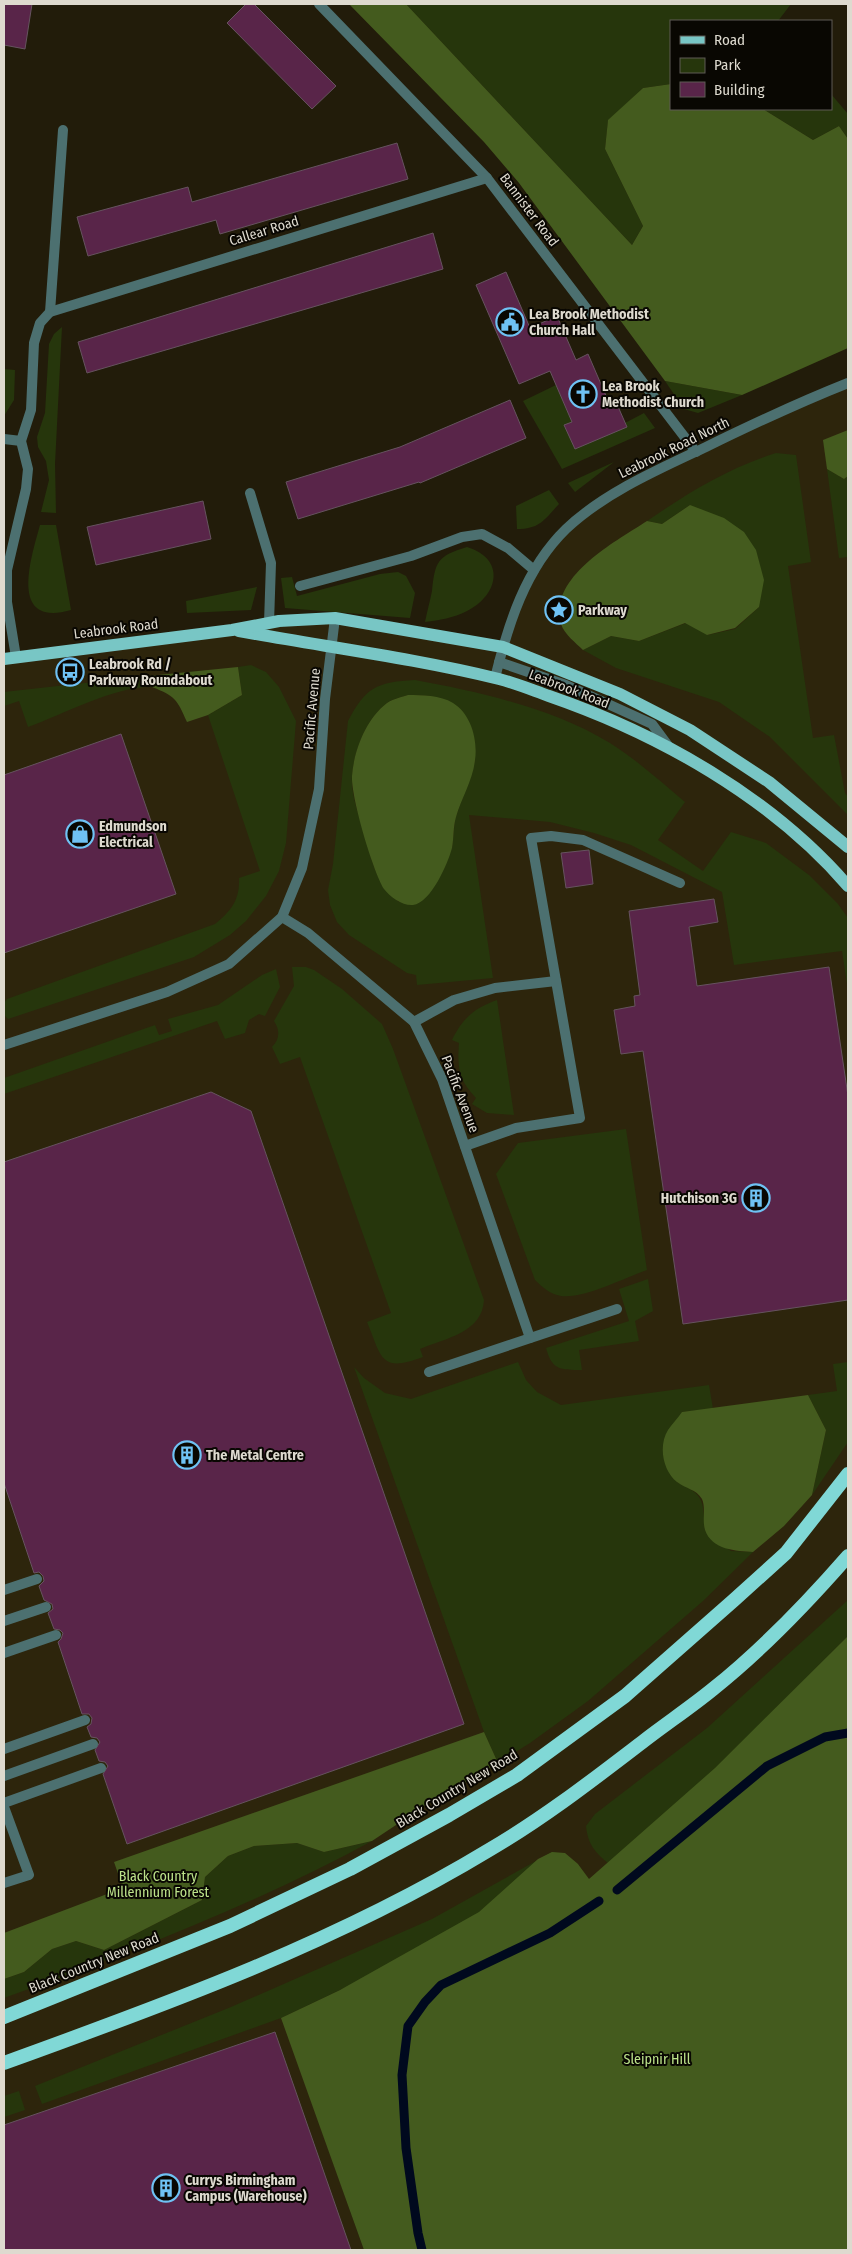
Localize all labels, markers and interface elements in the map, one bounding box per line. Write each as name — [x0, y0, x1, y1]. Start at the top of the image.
legend — [670, 20, 832, 110]
text: Road — [714, 31, 745, 49]
text: Park — [714, 56, 741, 74]
text: Building — [714, 81, 765, 99]
street label: Bannister Road — [496, 170, 562, 250]
street label: Callear Road — [227, 212, 301, 250]
place label: Lea Brook Methodist Church Hall — [529, 306, 650, 339]
public building icon: Lea Brook Methodist Church Hall — [495, 307, 525, 337]
place label: Lea Brook Methodist Church — [602, 378, 704, 411]
church icon: Lea Brook Methodist Church — [568, 379, 598, 409]
street label: Leabrook Road North — [616, 414, 732, 482]
place icon: Parkway — [544, 595, 574, 625]
place label: Parkway — [578, 602, 627, 619]
street label: Leabrook Road — [73, 615, 159, 643]
place label: Leabrook Rd / Parkway Roundabout — [89, 656, 214, 689]
bus stop icon: Leabrook Rd / Parkway Roundabout — [55, 657, 85, 687]
street label: Leabrook Road — [526, 666, 612, 712]
street label: Pacific Avenue — [300, 668, 324, 750]
place label: Edmundson Electrical — [99, 818, 167, 851]
shop icon: Edmundson Electrical — [65, 819, 95, 849]
street label: Pacific Avenue — [437, 1053, 483, 1135]
building icon: Hutchison 3G — [741, 1183, 771, 1213]
place label: Hutchison 3G — [661, 1190, 737, 1207]
building icon: The Metal Centre — [172, 1440, 202, 1470]
place label: The Metal Centre — [206, 1447, 304, 1464]
street label: Black Country New Road — [393, 1746, 521, 1832]
park label: Black Country Millennium Forest — [107, 1868, 210, 1901]
street label: Black Country New Road — [26, 1929, 162, 1997]
park label: Sleipnir Hill — [624, 2051, 691, 2068]
place label: Currys Birmingham Campus (Warehouse) — [185, 2172, 307, 2205]
building icon: Currys Birmingham Campus (Warehouse) — [151, 2173, 181, 2203]

